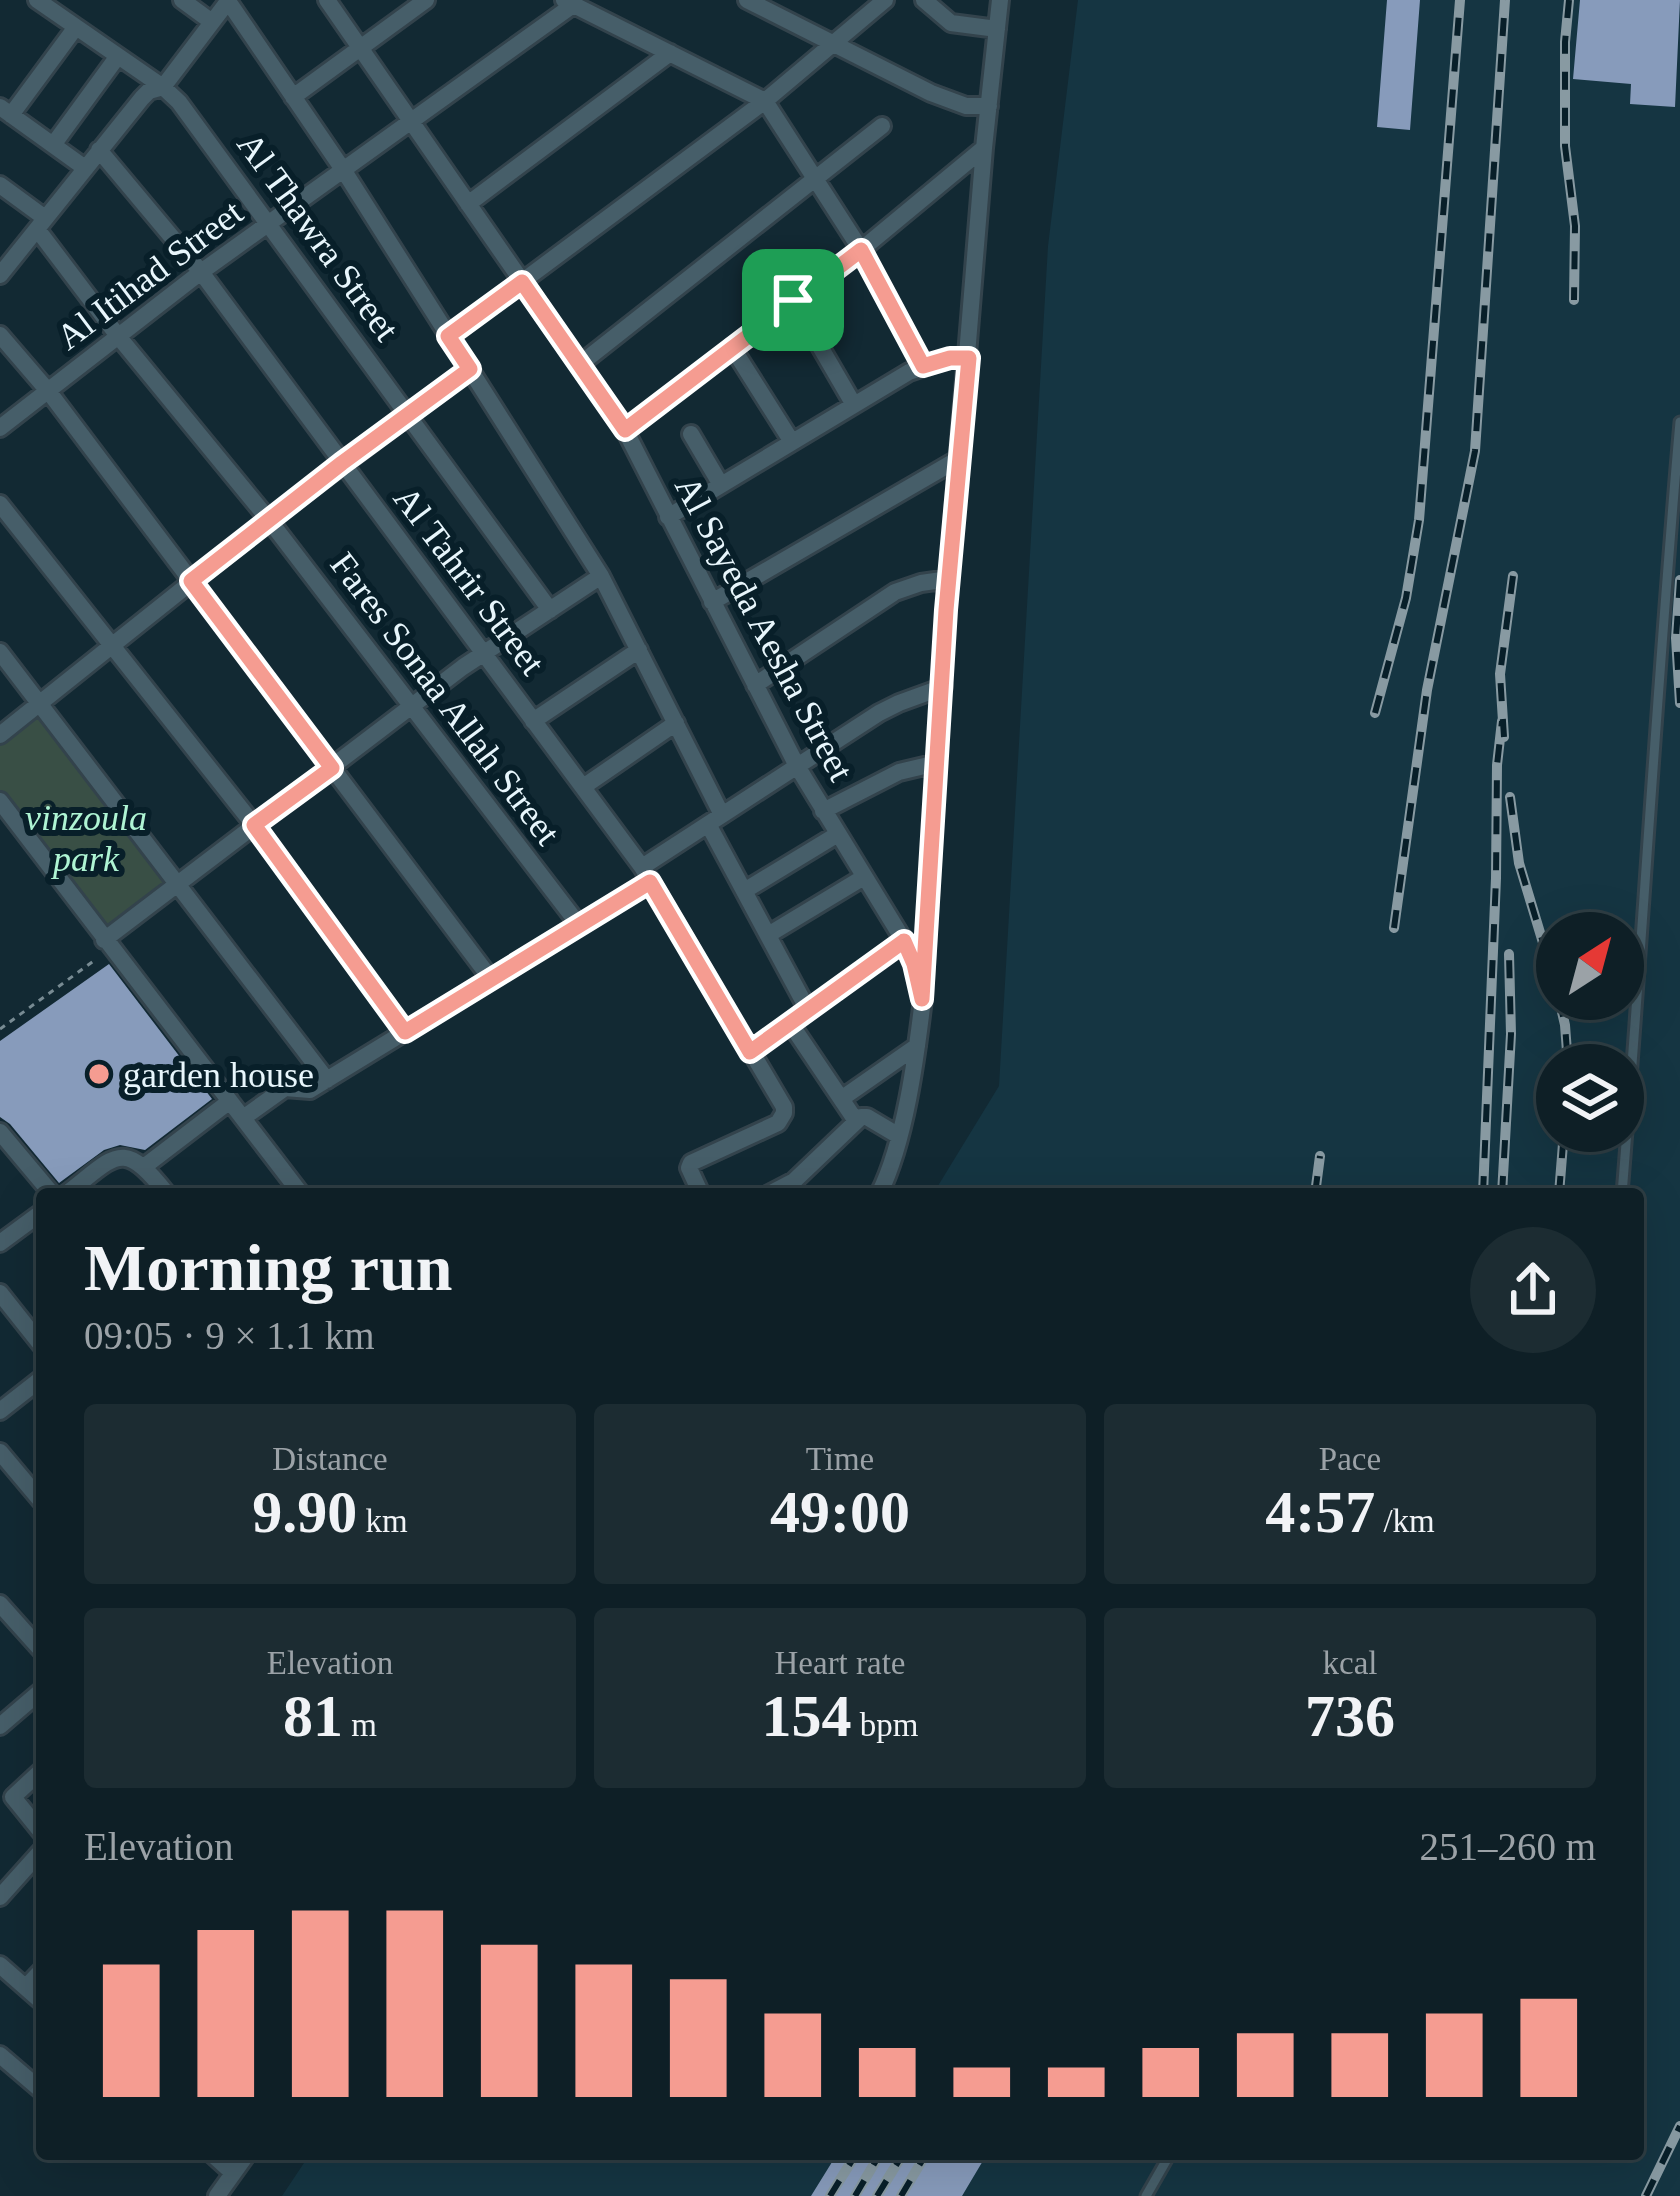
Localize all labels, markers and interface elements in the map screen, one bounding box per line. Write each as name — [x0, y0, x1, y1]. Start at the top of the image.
street label: Al Thawra Street — [229, 125, 407, 348]
street label: Al Itihad Street — [49, 192, 250, 358]
pin — [742, 249, 844, 351]
icon: arrive — [760, 267, 826, 333]
street label: Al Sayeda Aesha Street — [667, 469, 861, 787]
street label: Al Tahrir Street — [386, 479, 553, 682]
street label: Fares Sonaa Allah Street — [322, 545, 568, 852]
park label: vinzoula park — [25, 798, 147, 879]
north arrow — [1536, 912, 1644, 1020]
map controls — [1536, 912, 1644, 1152]
button: layers — [1536, 1044, 1644, 1152]
place label: garden house — [123, 1055, 314, 1095]
marker: garden house — [86, 1061, 112, 1087]
button: share — [1470, 1227, 1596, 1353]
text: Morning run — [84, 1231, 453, 1304]
text: 09:05 · 9 × 1.1 km — [84, 1314, 375, 1357]
text: Distance — [272, 1441, 388, 1477]
text: Time — [806, 1441, 874, 1477]
text: Pace — [1319, 1441, 1381, 1477]
text: 9.90 — [252, 1479, 357, 1545]
text: 49:00 — [770, 1479, 910, 1545]
text: 4:57 — [1265, 1479, 1375, 1545]
text: km — [357, 1503, 408, 1539]
text: /km — [1375, 1503, 1435, 1539]
text: Elevation — [267, 1645, 393, 1681]
text: Heart rate — [775, 1645, 906, 1681]
text: kcal — [1323, 1645, 1377, 1681]
text: 81 — [283, 1683, 343, 1749]
text: 154 — [762, 1683, 852, 1749]
text: 736 — [1305, 1683, 1395, 1749]
text: m — [343, 1707, 377, 1743]
text: bpm — [852, 1707, 918, 1743]
text: Elevation — [84, 1825, 233, 1868]
text: 251–260 m — [1419, 1825, 1596, 1868]

